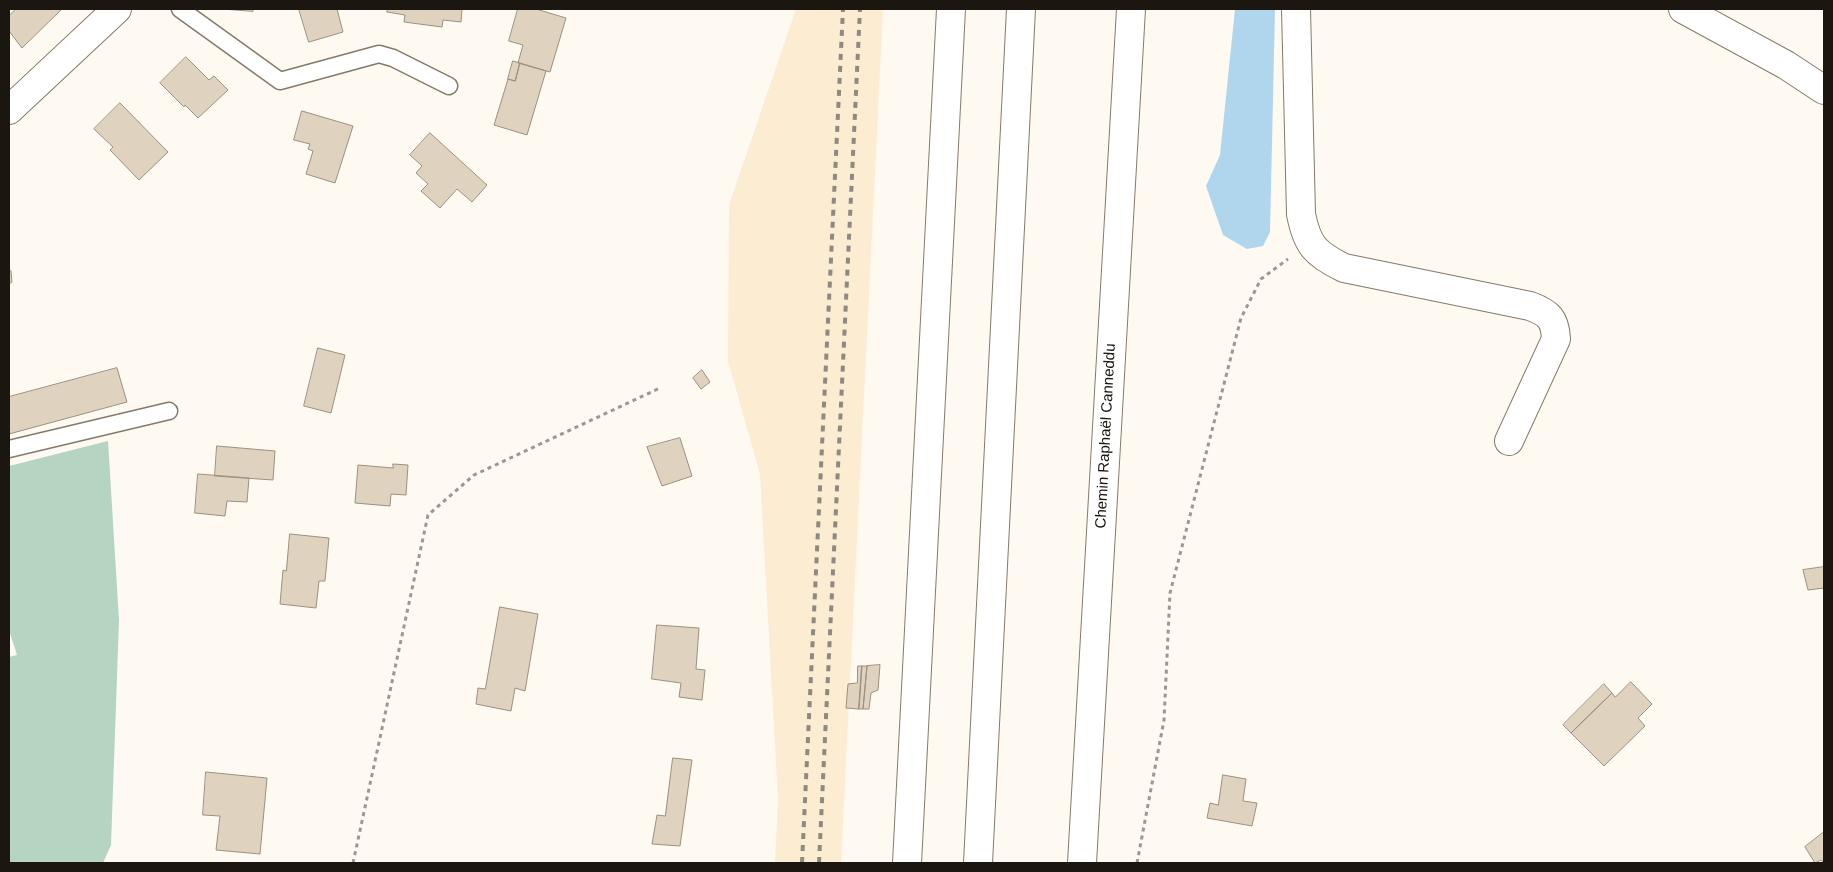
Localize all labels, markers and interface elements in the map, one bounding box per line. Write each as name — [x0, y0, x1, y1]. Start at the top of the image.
street label: Chemin Raphaël Canneddu — [1092, 343, 1120, 529]

